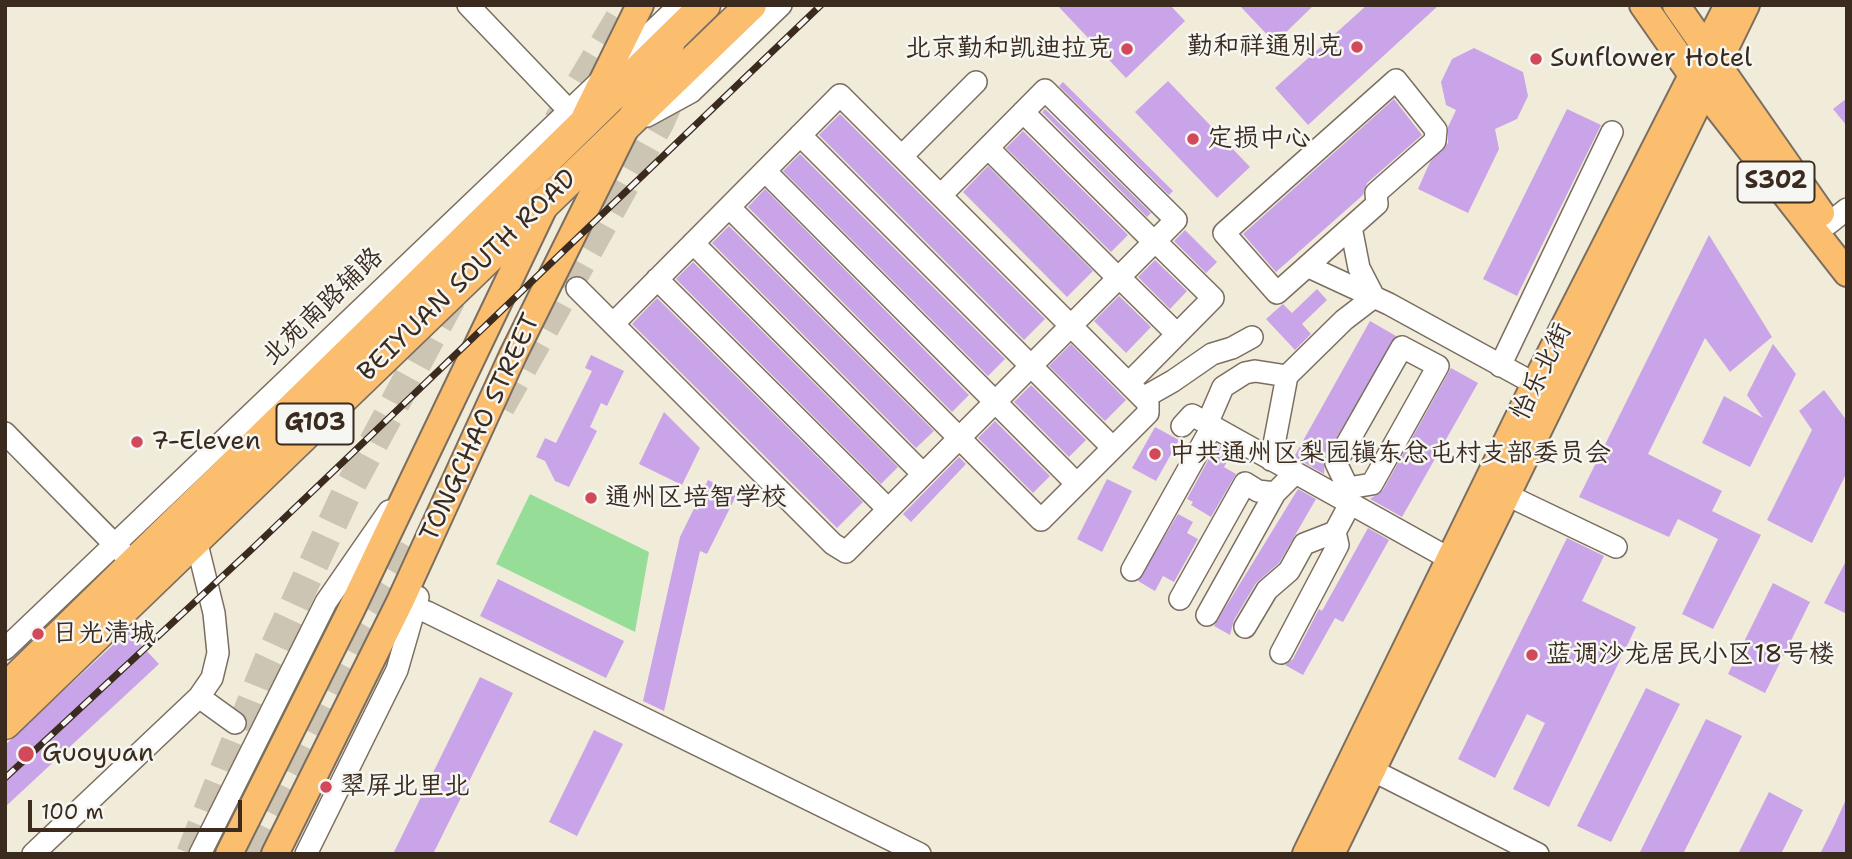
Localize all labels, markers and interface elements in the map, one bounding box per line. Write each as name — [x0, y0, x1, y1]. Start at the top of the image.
place label: 勤和祥通别克 — [1187, 31, 1343, 63]
place label: 北京勤和凯迪拉克 — [905, 33, 1113, 65]
marker: 勤和祥通别克 — [1349, 39, 1365, 55]
marker: 北京勤和凯迪拉克 — [1119, 41, 1135, 57]
place label: Sunflower Hotel — [1550, 43, 1752, 75]
marker: Sunflower Hotel — [1528, 51, 1544, 67]
place label: 定损中心 — [1207, 123, 1311, 155]
marker: 定损中心 — [1185, 131, 1201, 147]
road number: S302 — [1738, 162, 1814, 202]
street label: BEIYUAN SOUTH ROAD — [352, 163, 584, 389]
street label: 北苑南路辅路 — [256, 242, 390, 372]
street label: TONGCHAO STREET — [414, 309, 548, 547]
street label: 怡乐北街 — [1505, 318, 1579, 426]
road number: G103 — [276, 404, 354, 444]
place label: 7-Eleven — [151, 426, 261, 458]
marker: 7-Eleven — [129, 434, 145, 450]
place label: 中共通州区梨园镇东总屯村支部委员会 — [1169, 438, 1611, 470]
marker: 中共通州区梨园镇东总屯村支部委员会 — [1147, 446, 1163, 462]
place label: 通州区培智学校 — [605, 482, 787, 514]
marker: 通州区培智学校 — [583, 490, 599, 506]
place label: 日光清城 — [52, 618, 156, 650]
marker: 日光清城 — [30, 626, 46, 642]
place label: 蓝调沙龙居民小区18号楼 — [1546, 639, 1835, 671]
marker: 蓝调沙龙居民小区18号楼 — [1524, 647, 1540, 663]
place label: Guoyuan — [42, 738, 154, 770]
marker: Guoyuan — [16, 744, 36, 764]
place label: 翠屏北里北 — [340, 771, 470, 803]
marker: 翠屏北里北 — [318, 779, 334, 795]
scale bar — [32, 786, 245, 830]
text: 100 m — [41, 798, 104, 826]

